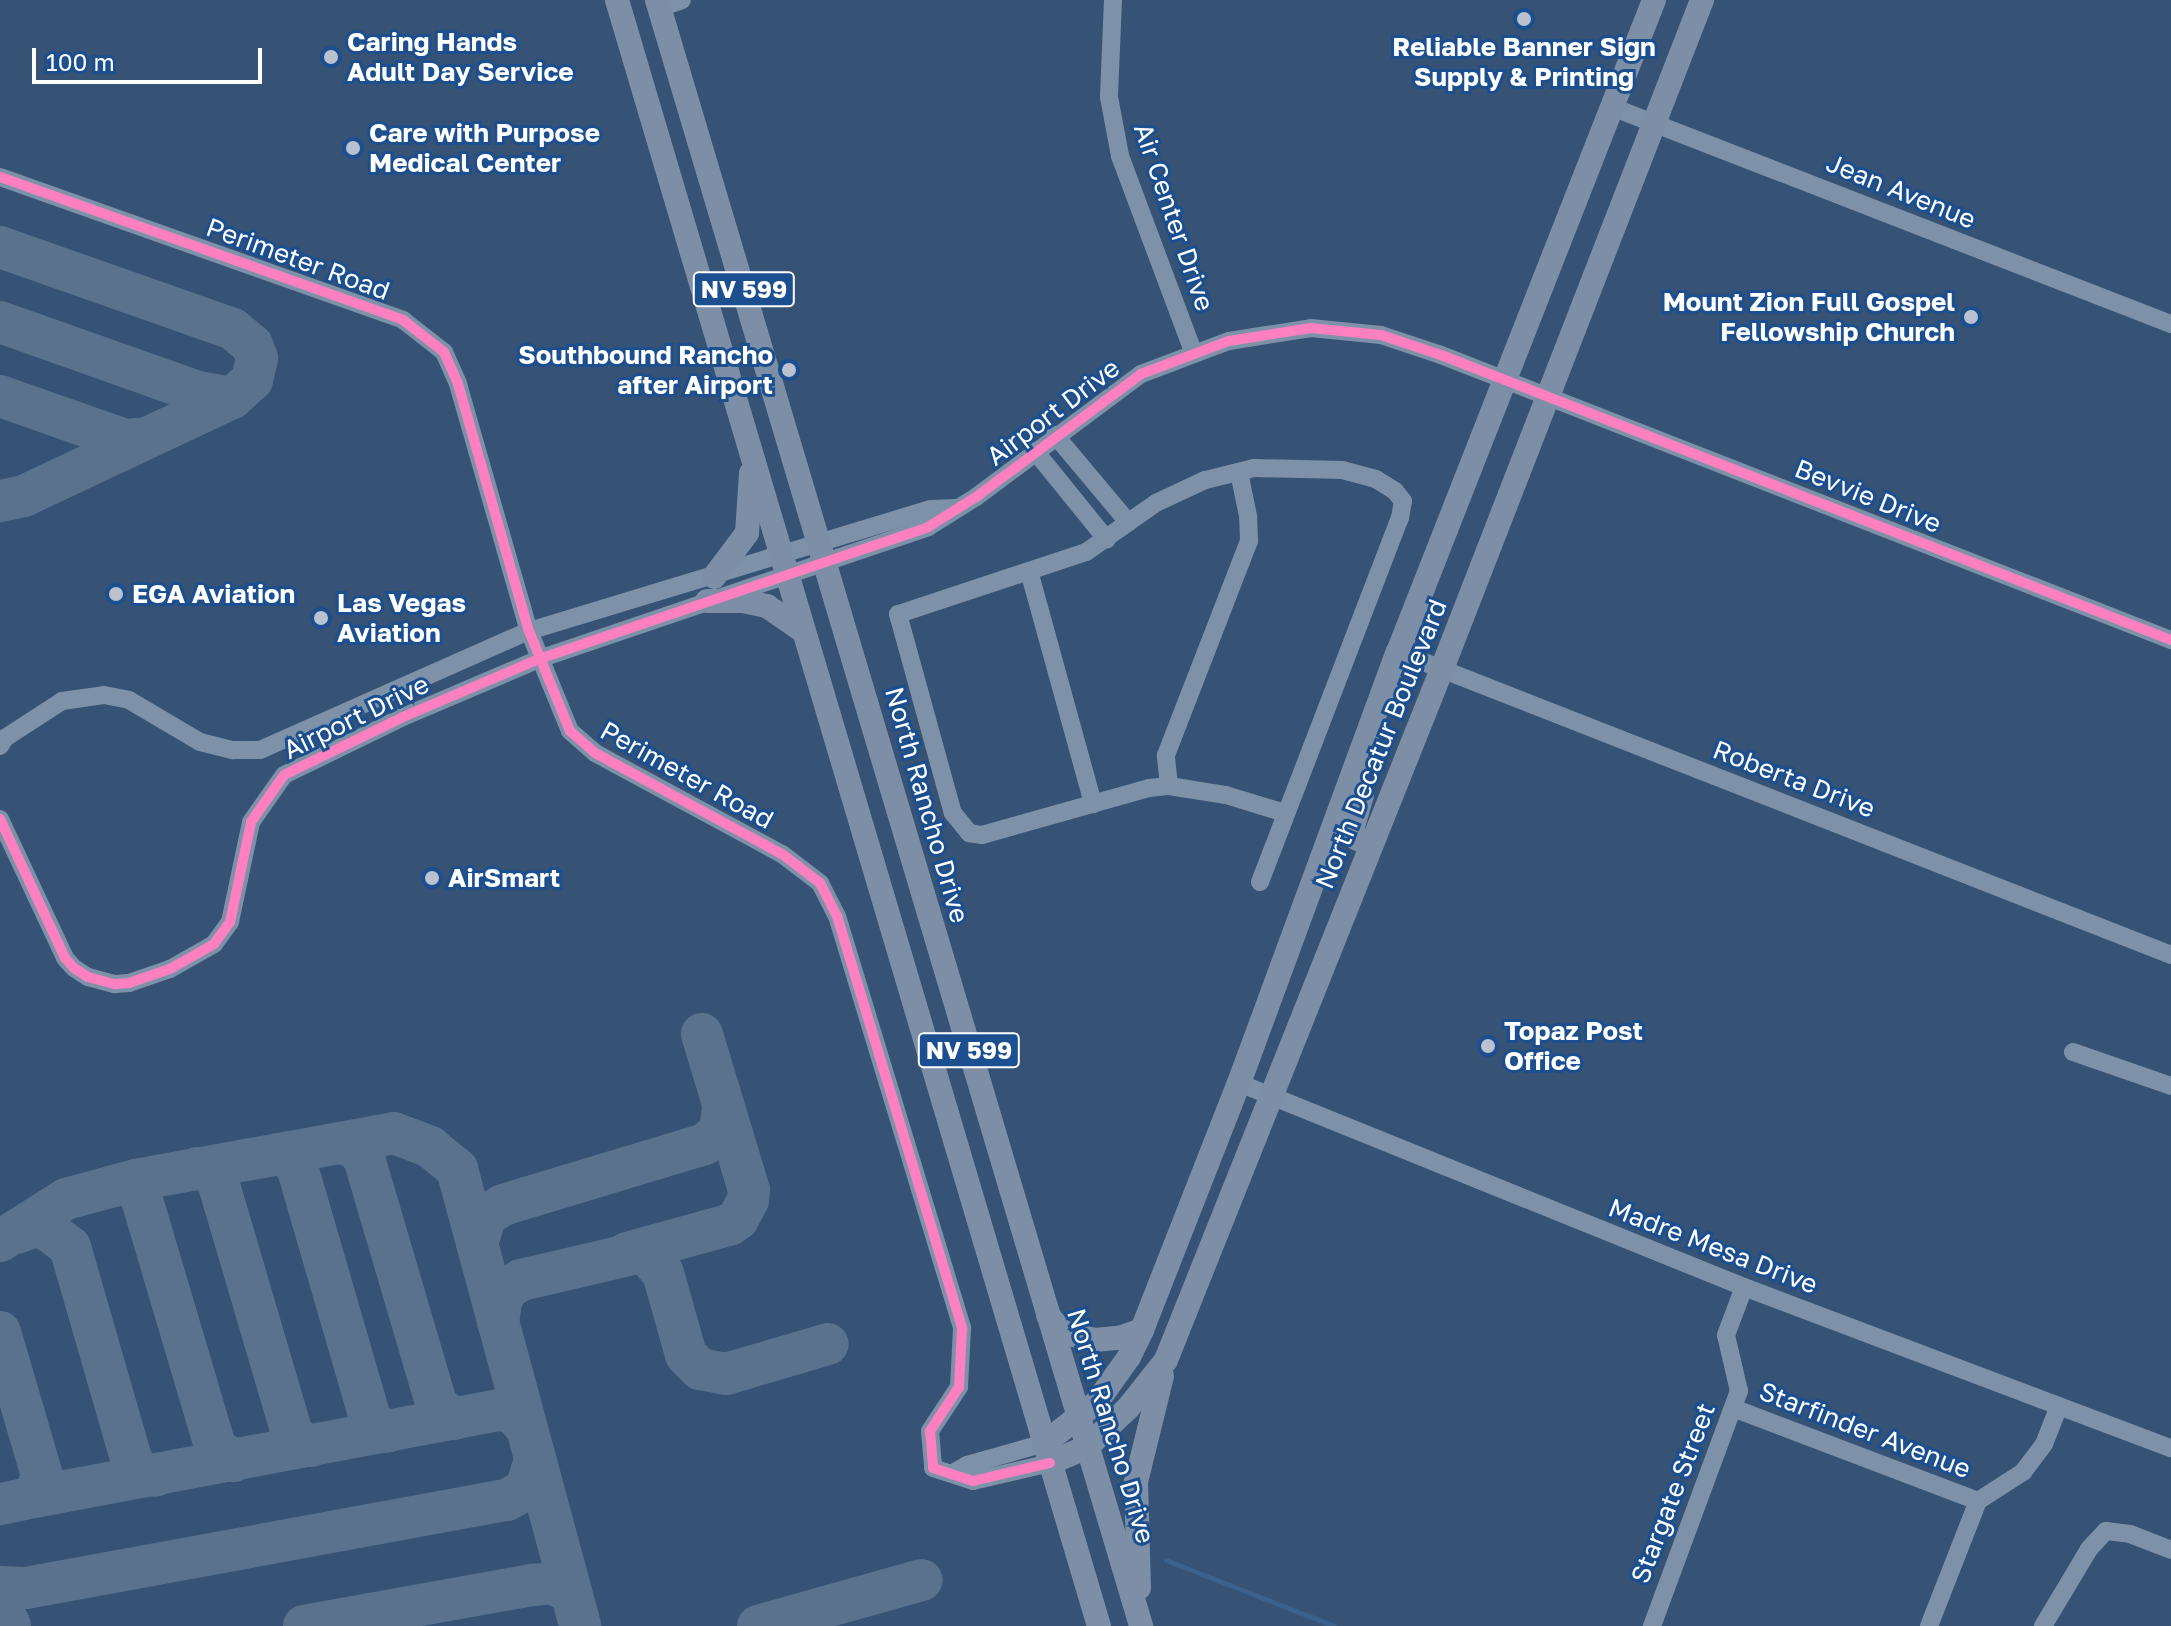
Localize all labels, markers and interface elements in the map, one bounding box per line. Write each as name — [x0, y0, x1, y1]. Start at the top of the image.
marker: Reliable Banner Sign Supply & Printing — [1515, 10, 1533, 28]
place label: Caring Hands Adult Day Service — [347, 26, 574, 88]
place label: Reliable Banner Sign Supply & Printing — [1392, 31, 1656, 92]
scale bar — [36, 32, 266, 82]
text: 100 m — [46, 47, 115, 76]
marker: Caring Hands Adult Day Service — [322, 48, 340, 66]
place label: Care with Purpose Medical Center — [369, 117, 600, 178]
street label: Air Center Drive — [1127, 119, 1221, 315]
marker: Care with Purpose Medical Center — [344, 139, 362, 157]
street label: Jean Avenue — [1822, 147, 1980, 235]
street label: Perimeter Road — [202, 211, 394, 307]
road number: NV 599 — [692, 269, 796, 309]
place label: Mount Zion Full Gospel Fellowship Church — [1663, 286, 1955, 348]
marker: Mount Zion Full Gospel Fellowship Church — [1962, 308, 1980, 326]
place label: Southbound Rancho after Airport — [518, 339, 773, 400]
street label: Airport Drive — [980, 352, 1126, 472]
marker: Southbound Rancho after Airport — [780, 361, 798, 379]
street label: Bevvie Drive — [1790, 453, 1946, 539]
place label: EGA Aviation — [132, 578, 295, 610]
marker: EGA Aviation — [107, 585, 125, 603]
place label: Las Vegas Aviation — [337, 587, 466, 648]
street label: North Decatur Boulevard — [1309, 595, 1453, 893]
marker: Las Vegas Aviation — [312, 609, 330, 627]
street label: Airport Drive — [278, 668, 434, 766]
street label: North Rancho Drive — [878, 684, 976, 926]
street label: Perimeter Road — [595, 715, 779, 835]
street label: Roberta Drive — [1709, 734, 1879, 824]
place label: AirSmart — [448, 862, 560, 894]
marker: AirSmart — [423, 869, 441, 887]
place label: Topaz Post Office — [1504, 1015, 1643, 1076]
road number: NV 599 — [917, 1030, 1021, 1070]
marker: Topaz Post Office — [1479, 1037, 1497, 1055]
street label: Madre Mesa Drive — [1604, 1192, 1822, 1300]
street label: North Rancho Drive — [1060, 1305, 1162, 1547]
street label: Starfinder Avenue — [1755, 1375, 1975, 1485]
street label: Stargate Street — [1624, 1399, 1722, 1587]

